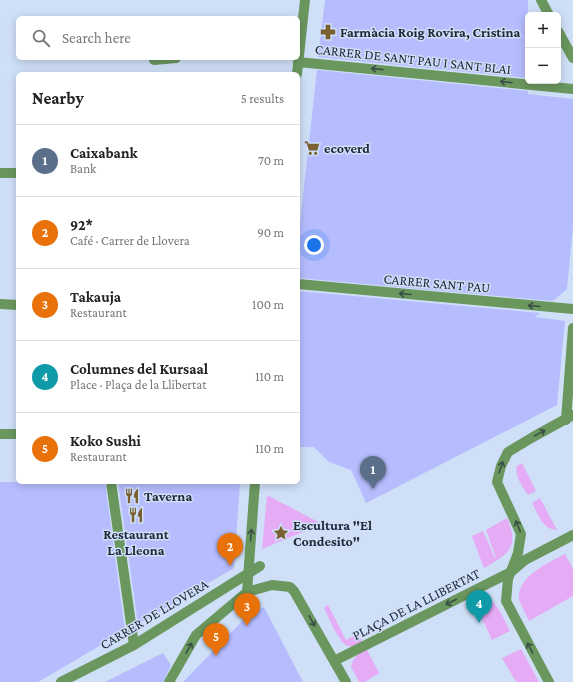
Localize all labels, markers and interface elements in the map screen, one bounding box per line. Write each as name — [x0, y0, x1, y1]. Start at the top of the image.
map controls — [525, 12, 561, 84]
button: + — [525, 12, 561, 48]
search box — [16, 16, 300, 60]
pharmacy icon: Farmàcia Roig Rovira, Cristina — [319, 23, 337, 41]
place label: Farmàcia Roig Rovira, Cristina — [340, 24, 520, 41]
icon: search — [30, 27, 52, 49]
text: Search here — [62, 30, 131, 46]
street label: CARRER DE SANT PAU I SANT BLAI — [314, 41, 512, 77]
button: − — [525, 48, 561, 84]
one-way arrow — [371, 66, 384, 73]
one-way arrow — [500, 79, 513, 86]
text: Nearby — [32, 89, 84, 108]
text: 5 results — [241, 91, 284, 106]
supermarket icon: ecoverd — [303, 139, 321, 157]
place label: ecoverd — [324, 140, 370, 156]
text: Caixabank — [70, 145, 138, 161]
text: 1 — [43, 153, 47, 168]
text: 70 m — [258, 153, 284, 168]
text: Bank — [70, 161, 96, 176]
text: 92* — [70, 217, 93, 233]
text: 2 — [42, 225, 48, 240]
text: 90 m — [257, 225, 284, 240]
text: Café · Carrer de Llovera — [70, 233, 190, 248]
your location — [304, 235, 324, 255]
street label: CARRER SANT PAU — [383, 270, 491, 296]
text: Takauja — [70, 289, 121, 305]
one-way arrow — [399, 290, 412, 298]
text: 3 — [42, 297, 48, 312]
text: 100 m — [252, 297, 284, 312]
one-way arrow — [528, 302, 541, 310]
text: Restaurant — [70, 305, 127, 320]
text: Columnes del Kursaal — [70, 361, 208, 377]
text: 4 — [41, 369, 49, 384]
text: 110 m — [255, 369, 284, 384]
text: Place · Plaça de la Llibertat — [70, 377, 207, 392]
one-way arrow — [534, 429, 546, 436]
text: Koko Sushi — [70, 433, 141, 449]
text: 5 — [42, 441, 48, 456]
text: 110 m — [255, 441, 284, 456]
text: Restaurant — [70, 449, 127, 464]
pin: 1 — [360, 456, 386, 489]
one-way arrow — [498, 460, 505, 473]
restaurant icon: Taverna — [123, 487, 141, 505]
place label: Taverna — [144, 488, 192, 504]
restaurant icon: Restaurant La Lleona — [127, 506, 145, 524]
place label: Escultura "El Condesito" — [293, 517, 372, 549]
one-way arrow — [513, 521, 521, 533]
place icon: Escultura "El Condesito" — [272, 524, 290, 542]
place label: Restaurant La Lleona — [103, 526, 170, 558]
one-way arrow — [248, 529, 255, 542]
pin: 2 — [217, 533, 243, 566]
street label: PLAÇA DE LA LLIBERTAT — [350, 565, 483, 643]
street label: CARRER DE LLOVERA — [97, 575, 211, 653]
pin: 4 — [466, 590, 492, 623]
pin: 3 — [234, 593, 260, 626]
one-way arrow — [445, 599, 457, 606]
one-way arrow — [308, 615, 316, 627]
pin: 5 — [203, 623, 229, 656]
one-way arrow — [185, 642, 193, 654]
one-way arrow — [526, 642, 533, 654]

